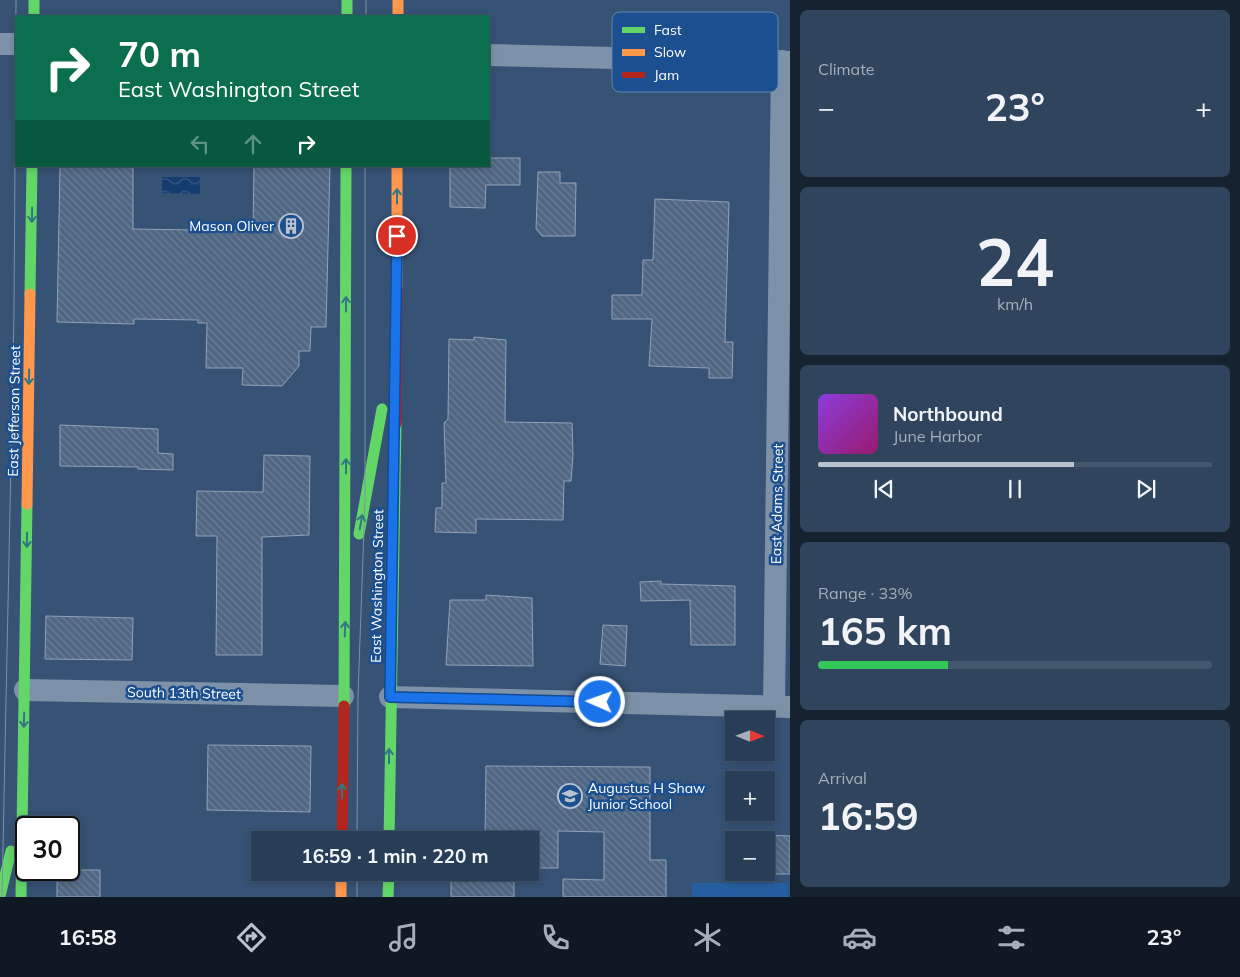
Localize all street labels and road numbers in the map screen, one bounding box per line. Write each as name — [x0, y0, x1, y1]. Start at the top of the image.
street label: East Jefferson Street — [4, 345, 24, 477]
street label: East Adams Street — [767, 443, 787, 564]
street label: East Washington Street — [367, 509, 387, 663]
street label: South 13th Street — [127, 683, 241, 703]

